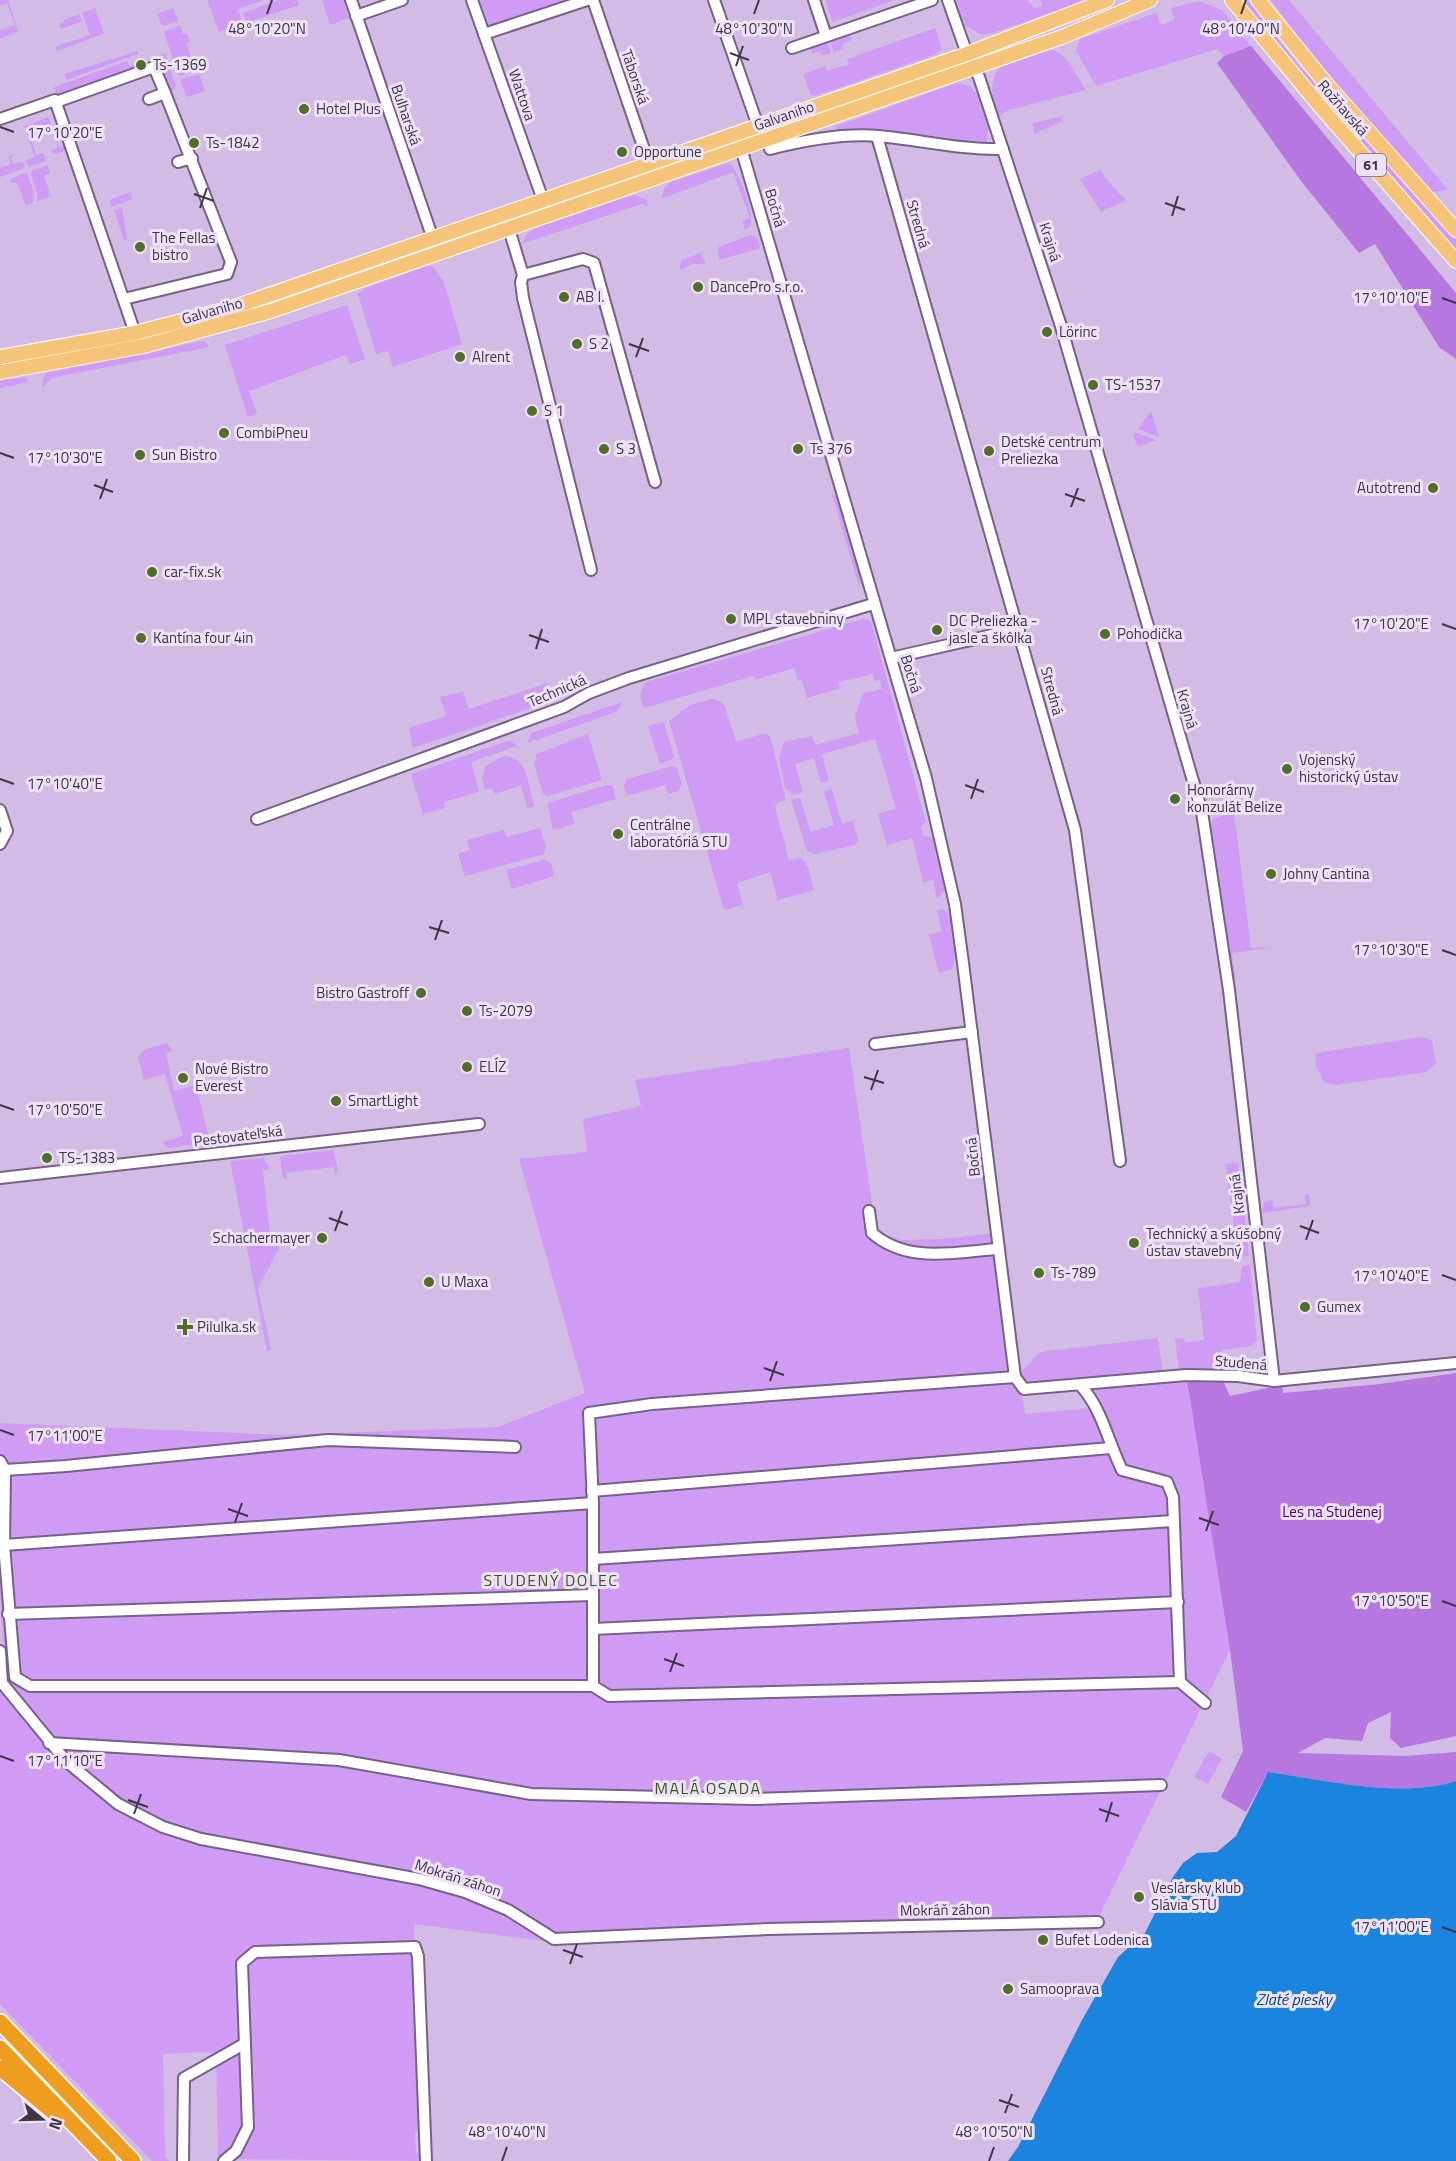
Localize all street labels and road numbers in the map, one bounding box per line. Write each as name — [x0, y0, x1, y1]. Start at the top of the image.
street label: Táborská — [615, 46, 656, 108]
street label: Wattova — [503, 66, 542, 124]
street label: Rožňavská — [1312, 74, 1375, 141]
street label: Bulharská — [385, 81, 428, 149]
street label: Galvaniho — [751, 95, 817, 137]
road number: 61 — [1356, 154, 1386, 176]
street label: Bočná — [759, 186, 792, 230]
street label: Stredná — [901, 197, 936, 251]
street label: Krajná — [1033, 219, 1068, 265]
street label: Galvaniho — [179, 291, 245, 330]
street label: Bočná — [895, 652, 928, 696]
street label: Stredná — [1035, 664, 1070, 718]
street label: Technická — [524, 668, 590, 713]
street label: Krajná — [1171, 686, 1204, 732]
street label: Pestovateľská — [192, 1119, 284, 1152]
street label: Bočná — [959, 1136, 986, 1178]
street label: Krajná — [1223, 1172, 1250, 1215]
street label: Studená — [1214, 1349, 1269, 1376]
street label: Mokráň záhon — [412, 1853, 505, 1902]
street label: Mokráň záhon — [900, 1897, 990, 1922]

